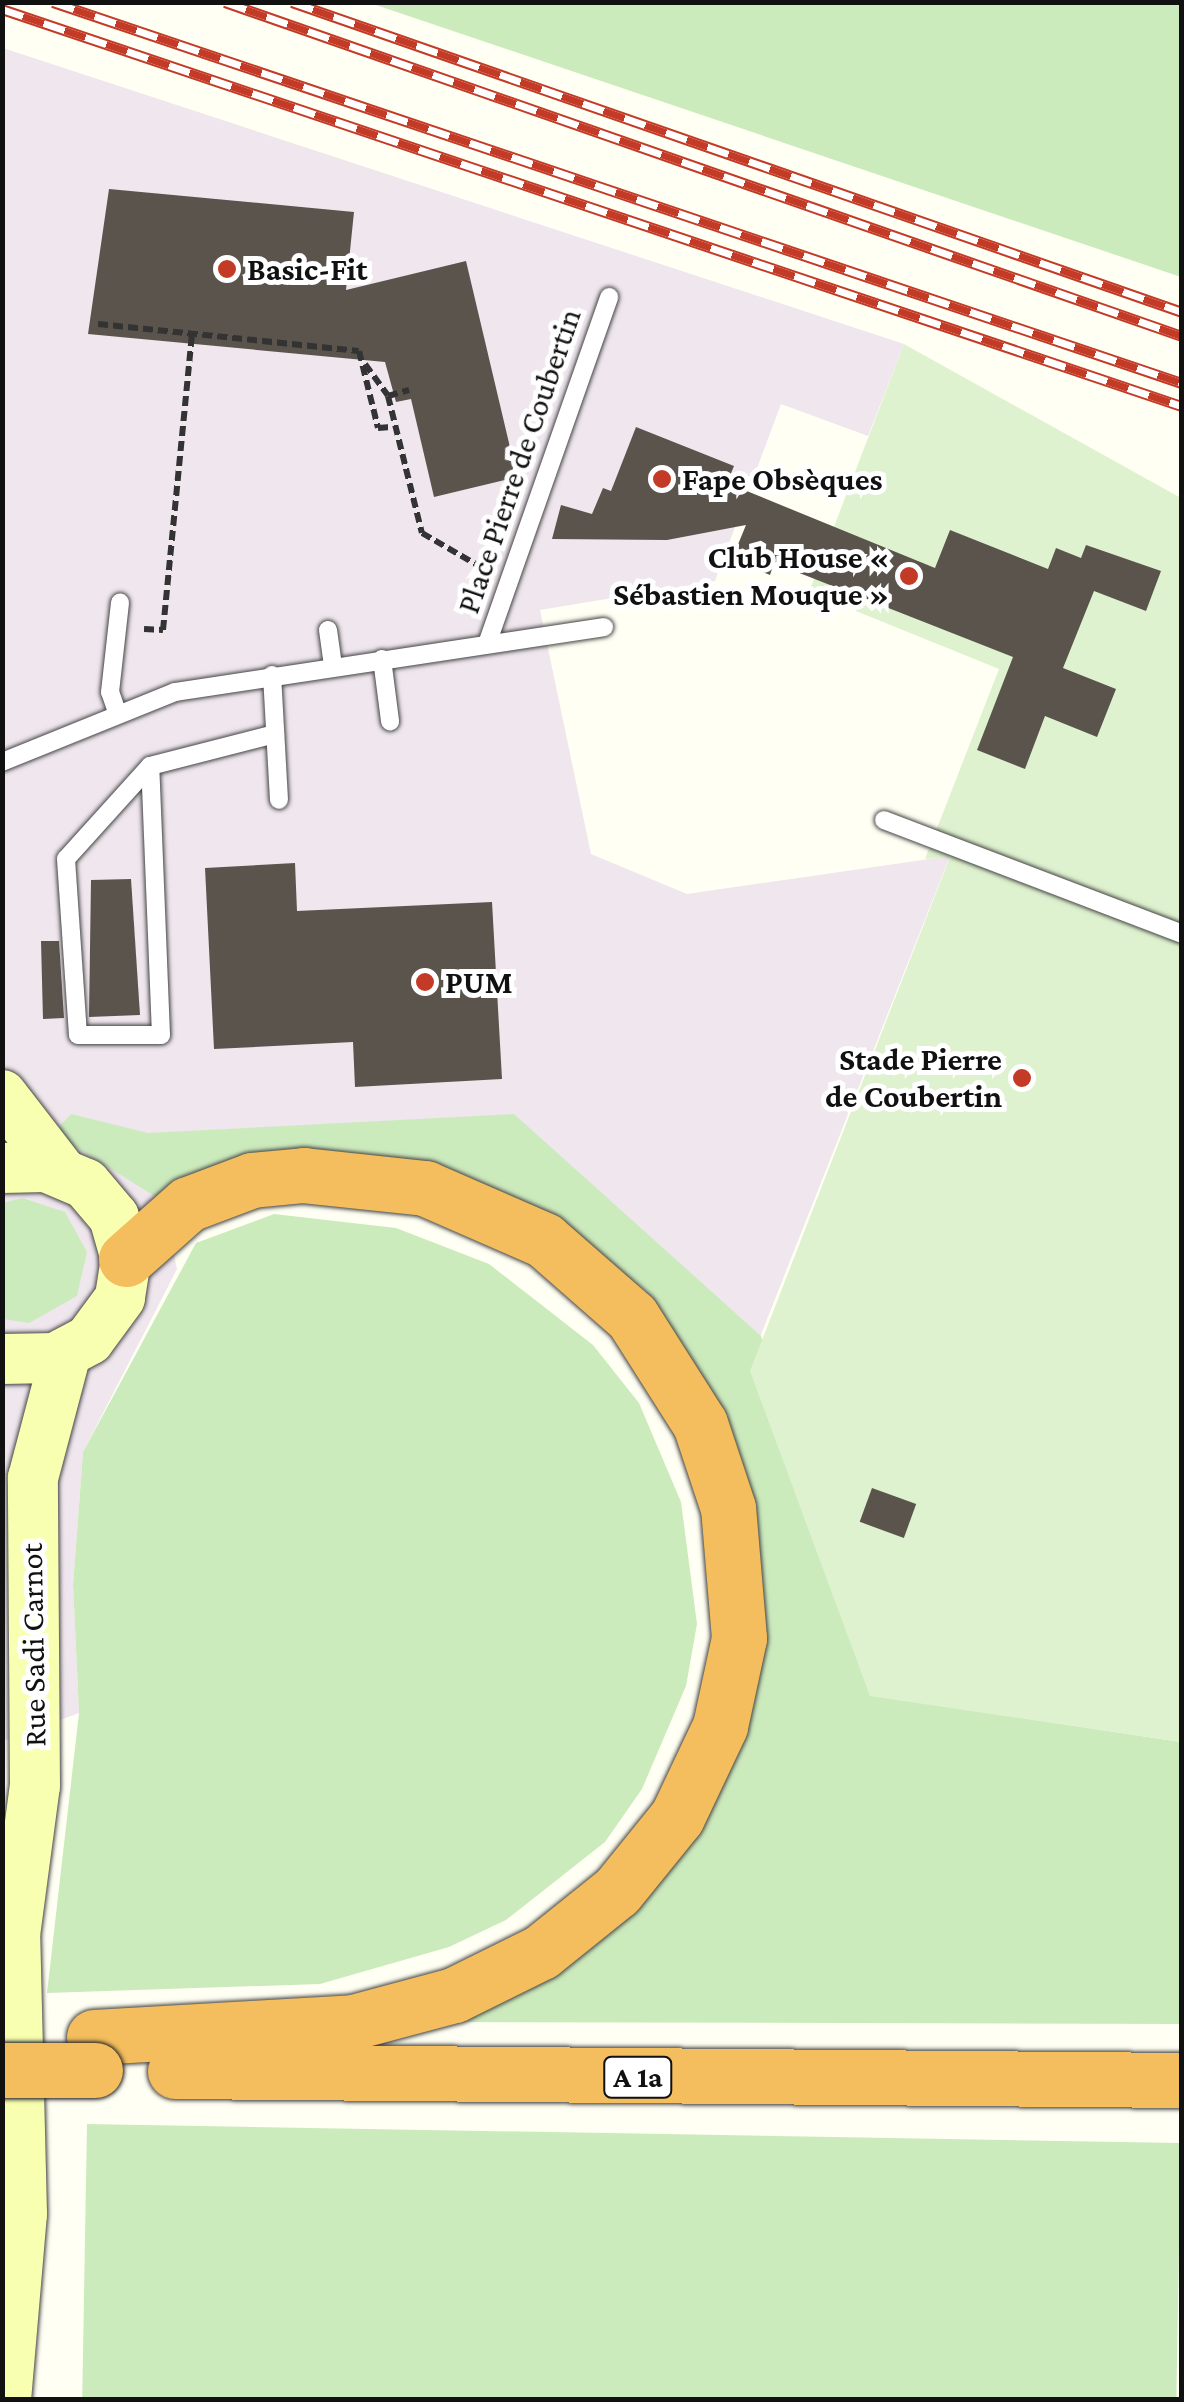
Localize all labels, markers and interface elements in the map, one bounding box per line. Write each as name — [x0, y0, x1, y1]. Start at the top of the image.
place label: Basic-Fit — [247, 250, 368, 288]
marker: Basic-Fit — [216, 258, 238, 280]
street label: Place Pierre de Coubertin — [449, 304, 589, 618]
place label: Fape Obsèques — [682, 460, 883, 498]
marker: Fape Obsèques — [651, 468, 673, 490]
place label: Club House « Sébastien Mouque » — [613, 539, 889, 614]
marker: Club House « Sébastien Mouque » — [898, 565, 920, 587]
place label: PUM — [445, 963, 512, 1001]
marker: PUM — [414, 971, 436, 993]
place label: Stade Pierre de Coubertin — [825, 1041, 1002, 1116]
marker: Stade Pierre de Coubertin — [1011, 1067, 1033, 1089]
street label: Rue Sadi Carnot — [12, 1543, 54, 1747]
road number: A 1a — [603, 2052, 673, 2102]

